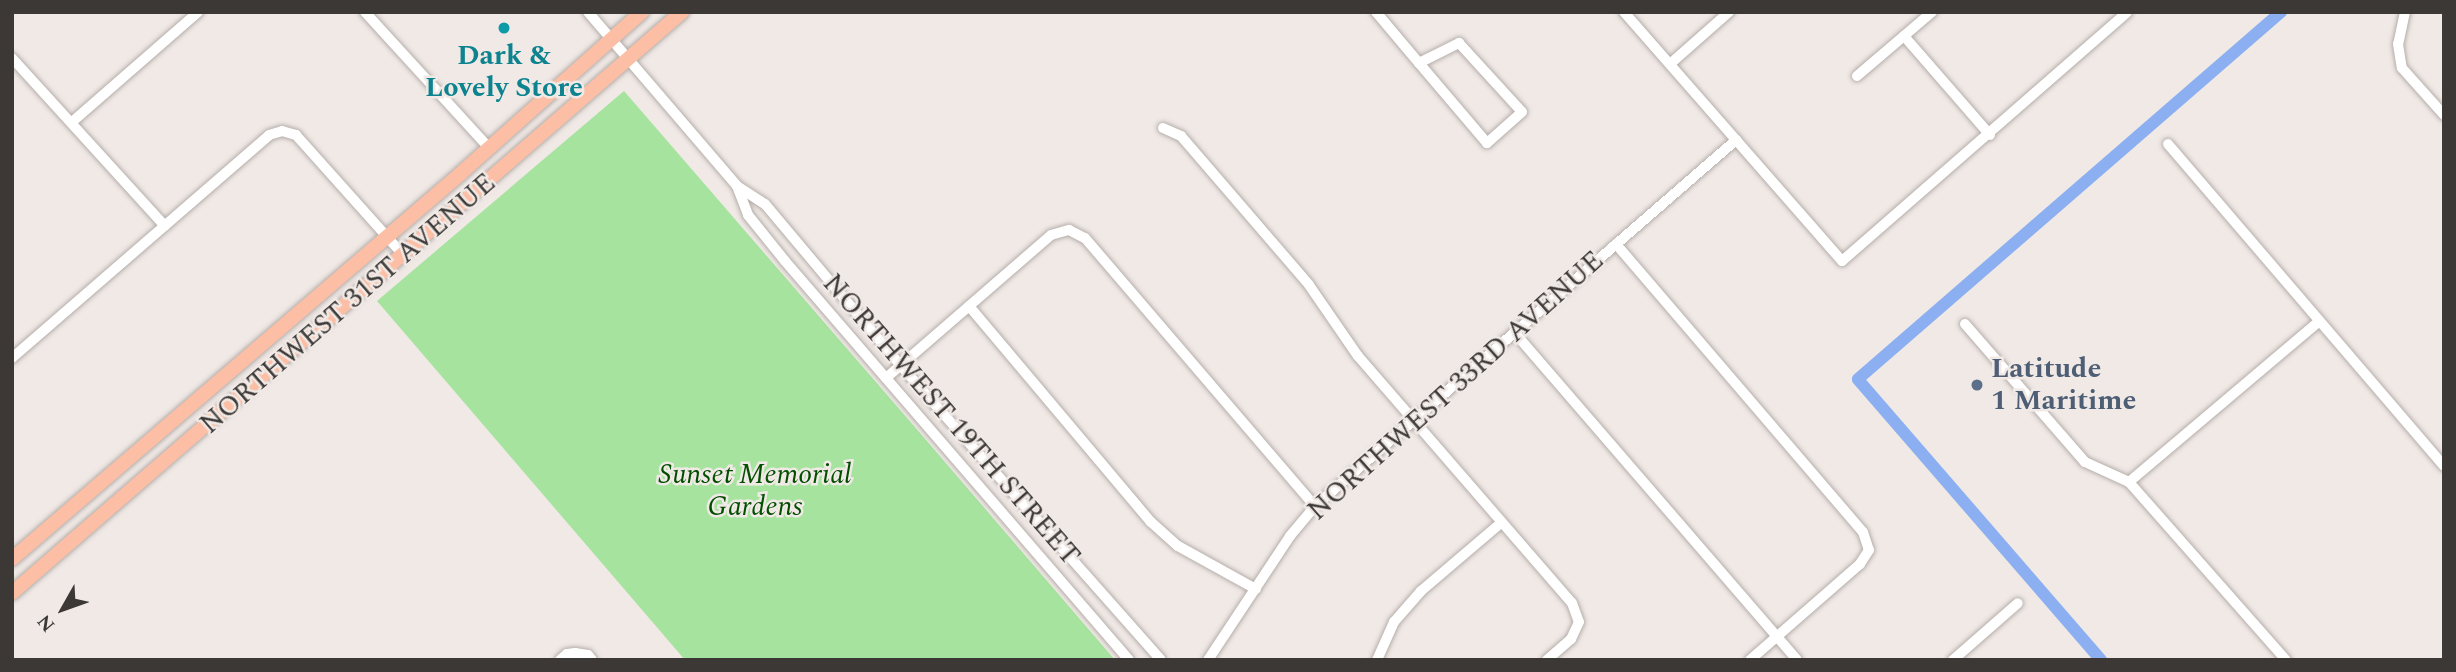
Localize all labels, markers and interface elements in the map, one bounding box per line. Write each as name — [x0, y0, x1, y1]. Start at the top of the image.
marker: Dark & Lovely Store — [496, 20, 512, 36]
place label: Dark & Lovely Store — [425, 39, 583, 105]
street label: NORTHWEST 31ST AVENUE — [193, 167, 503, 441]
street label: NORTHWEST 33RD AVENUE — [1301, 244, 1611, 528]
street label: NORTHWEST 19TH STREET — [815, 267, 1087, 573]
place label: Latitude 1 Maritime — [1991, 352, 2136, 418]
marker: Latitude 1 Maritime — [1969, 377, 1985, 393]
park label: Sunset Memorial Gardens — [658, 458, 852, 524]
north arrow — [28, 574, 98, 644]
text: N — [30, 608, 63, 638]

